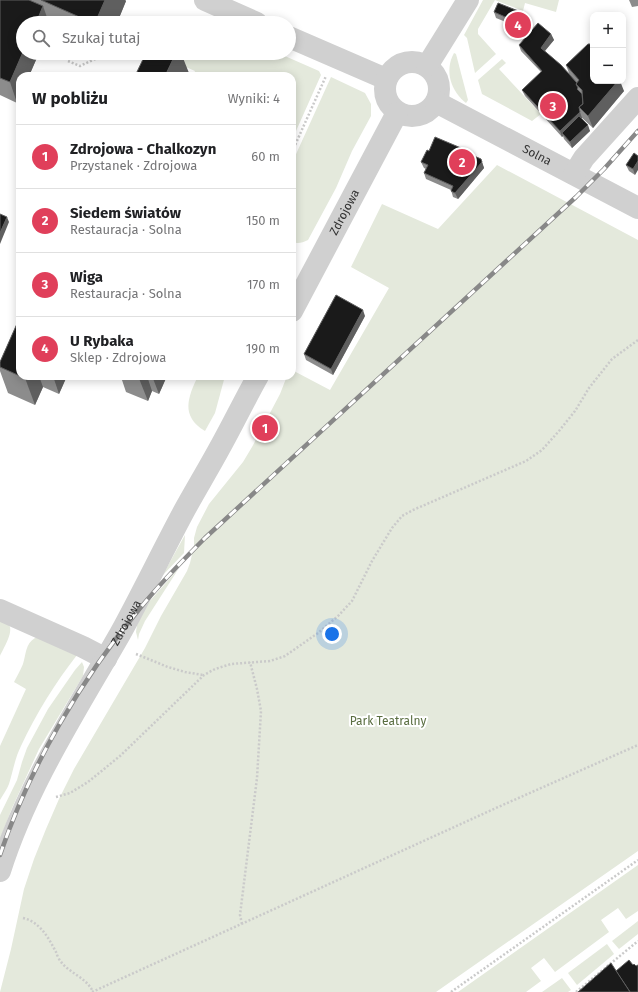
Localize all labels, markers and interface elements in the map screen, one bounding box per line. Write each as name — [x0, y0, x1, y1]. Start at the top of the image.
pin: 4 — [505, 10, 531, 40]
map controls — [590, 12, 626, 84]
button: + — [590, 12, 626, 48]
search box — [16, 16, 296, 60]
icon: search — [30, 27, 52, 49]
text: Szukaj tutaj — [62, 29, 140, 47]
button: − — [590, 48, 626, 84]
text: W pobliżu — [32, 88, 108, 109]
text: Wyniki: 4 — [228, 91, 280, 106]
pin: 3 — [540, 91, 566, 121]
text: Zdrojowa - Chalkozyn — [70, 140, 216, 158]
street label: Solna — [520, 142, 554, 168]
pin: 2 — [449, 147, 475, 177]
text: 1 — [42, 149, 48, 164]
text: 60 m — [251, 149, 280, 164]
text: Przystanek · Zdrojowa — [70, 158, 197, 173]
street label: Zdrojowa — [327, 187, 362, 237]
text: Siedem światów — [70, 204, 181, 222]
text: 2 — [42, 213, 48, 228]
text: 150 m — [246, 213, 280, 228]
text: Restauracja · Solna — [70, 222, 182, 237]
text: Wiga — [70, 268, 103, 286]
text: 3 — [42, 277, 48, 292]
text: 170 m — [247, 277, 280, 292]
text: Restauracja · Solna — [70, 286, 182, 301]
text: U Rybaka — [70, 332, 134, 350]
text: 4 — [41, 341, 49, 356]
text: 190 m — [246, 341, 280, 356]
text: Sklep · Zdrojowa — [70, 350, 166, 365]
pin: 1 — [252, 413, 278, 443]
street label: Zdrojowa — [108, 598, 144, 648]
your location — [322, 624, 342, 644]
park label: Park Teatralny — [350, 714, 426, 728]

